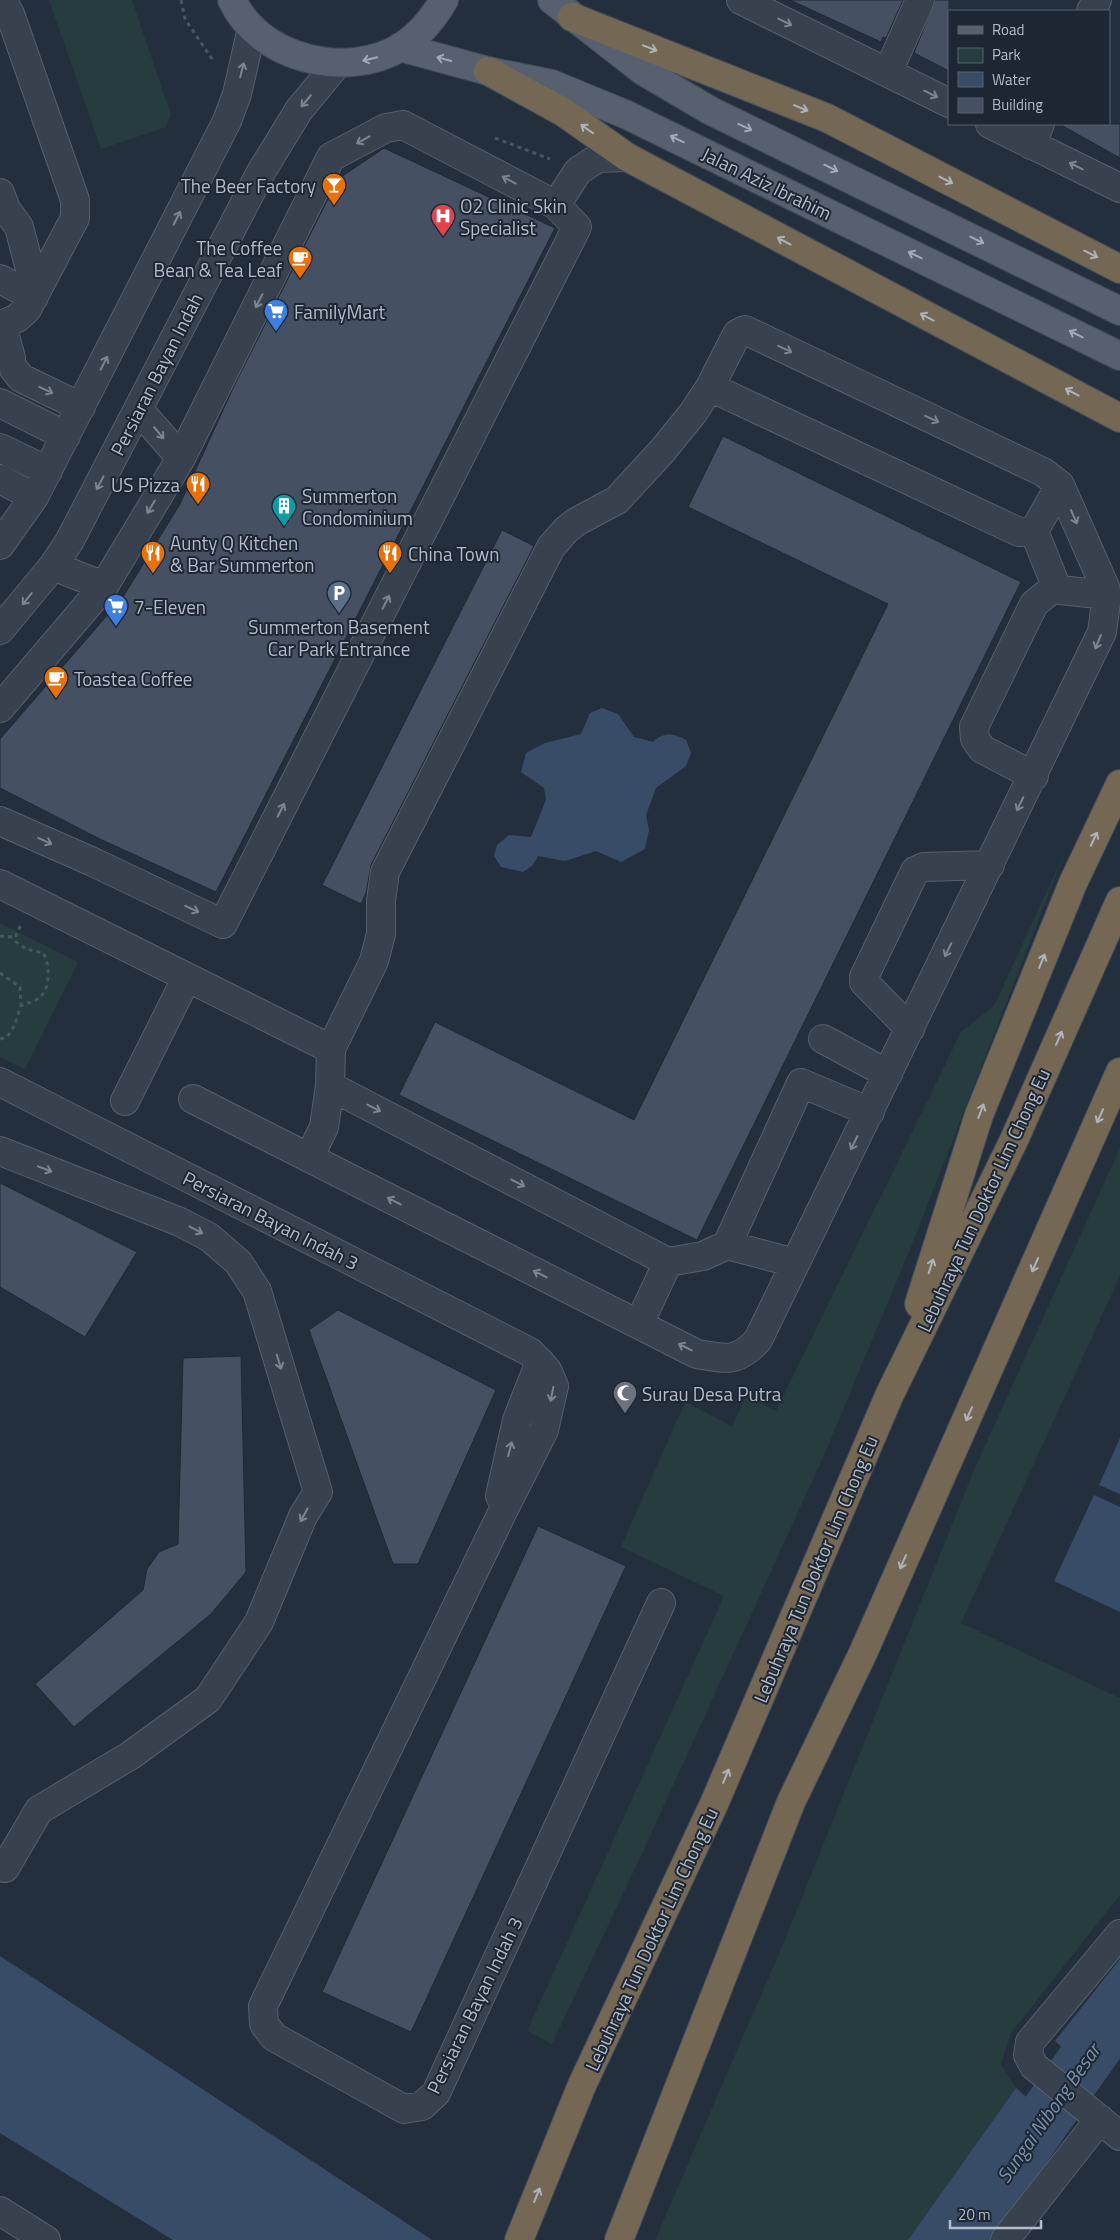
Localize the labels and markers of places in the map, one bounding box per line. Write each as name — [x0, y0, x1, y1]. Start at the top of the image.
place label: The Beer Factory — [181, 171, 316, 200]
bar icon: The Beer Factory — [321, 172, 347, 206]
place label: O2 Clinic Skin Specialist — [460, 191, 567, 242]
hospital icon: O2 Clinic Skin Specialist — [430, 203, 456, 237]
place label: The Coffee Bean & Tea Leaf — [154, 233, 283, 284]
cafe icon: The Coffee Bean & Tea Leaf — [287, 245, 313, 279]
place label: FamilyMart — [294, 297, 386, 326]
supermarket icon: FamilyMart — [263, 298, 289, 332]
place label: US Pizza — [111, 470, 180, 499]
restaurant icon: US Pizza — [185, 471, 211, 505]
place label: Summerton Condominium — [302, 481, 413, 532]
building icon: Summerton Condominium — [271, 493, 297, 527]
place label: Aunty Q Kitchen & Bar Summerton — [170, 528, 314, 579]
place label: China Town — [408, 539, 500, 568]
restaurant icon: Aunty Q Kitchen & Bar Summerton — [140, 540, 166, 574]
restaurant icon: China Town — [377, 540, 403, 574]
parking icon: Summerton Basement Car Park Entrance — [326, 580, 352, 614]
place label: 7-Eleven — [134, 592, 206, 621]
supermarket icon: 7-Eleven — [103, 593, 129, 627]
place label: Summerton Basement Car Park Entrance — [248, 612, 430, 663]
place label: Toastea Coffee — [74, 664, 192, 693]
cafe icon: Toastea Coffee — [43, 665, 69, 699]
place label: Surau Desa Putra — [642, 1379, 782, 1408]
mosque icon: Surau Desa Putra — [612, 1380, 638, 1414]

